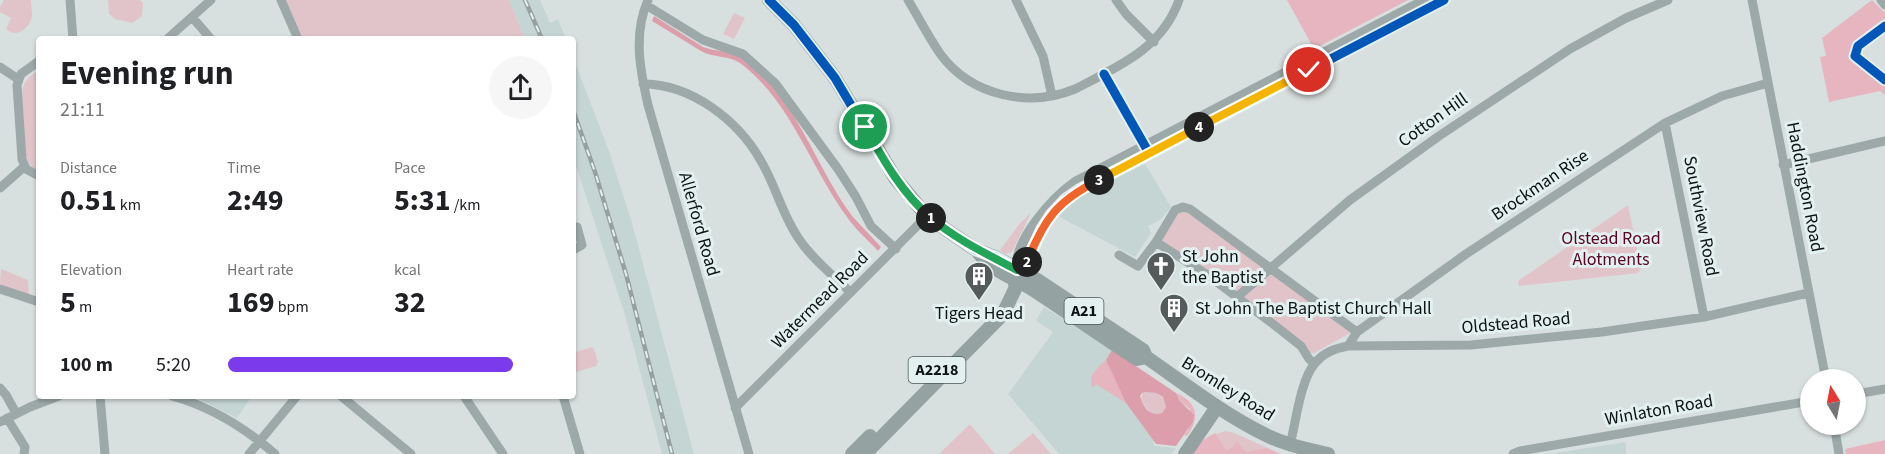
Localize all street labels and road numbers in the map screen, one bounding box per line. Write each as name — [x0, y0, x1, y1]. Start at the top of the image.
street label: Cotton Hill — [1393, 87, 1473, 153]
street label: Haddington Road — [1780, 120, 1830, 254]
street label: Brockman Rise — [1487, 143, 1594, 227]
street label: Southview Road — [1677, 154, 1725, 278]
street label: Allerford Road — [672, 169, 726, 279]
street label: Watermead Road — [766, 246, 874, 354]
road number: A21 — [1064, 298, 1104, 324]
street label: Oldstead Road — [1460, 306, 1572, 340]
street label: Bromley Road — [1177, 350, 1279, 428]
road number: A2218 — [908, 357, 966, 383]
street label: Winlaton Road — [1603, 388, 1715, 432]

